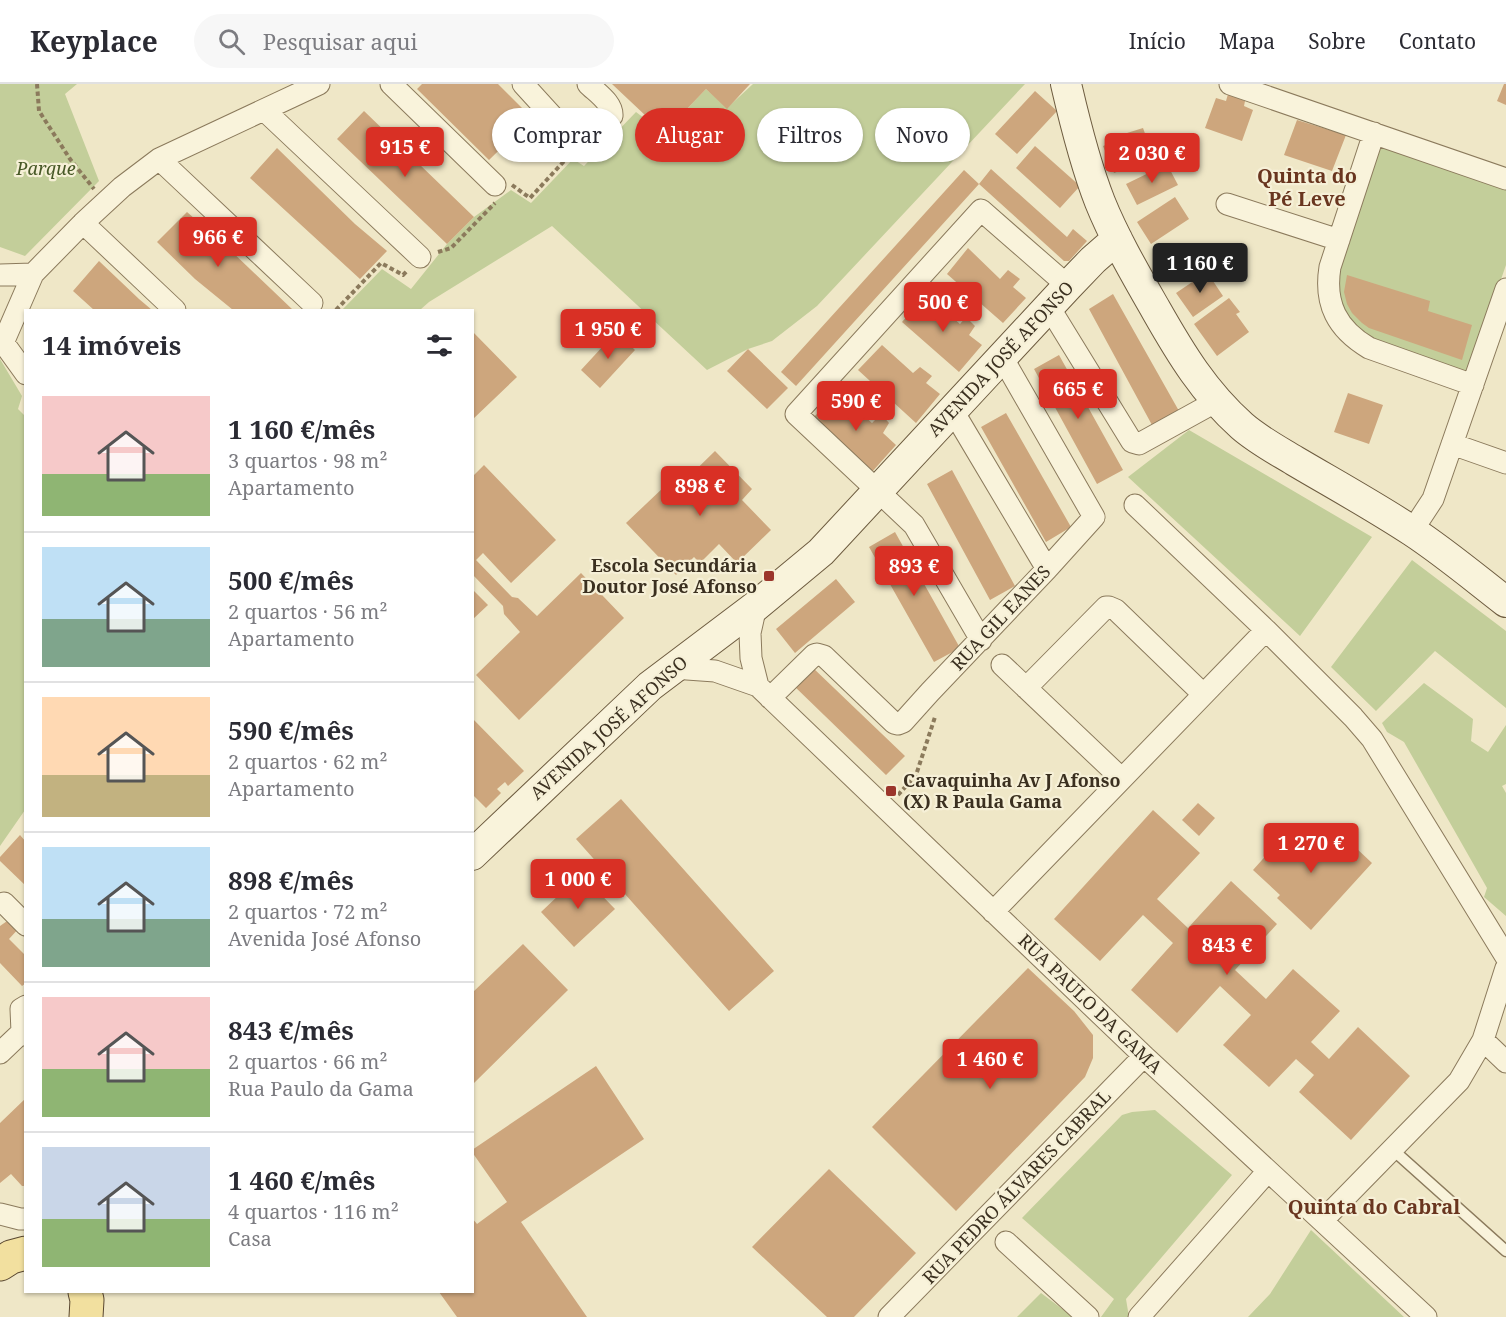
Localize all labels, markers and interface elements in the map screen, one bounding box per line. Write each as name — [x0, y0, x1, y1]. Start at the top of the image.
search box — [194, 14, 614, 68]
text: Keyplace — [30, 22, 158, 60]
icon: search — [215, 25, 248, 58]
text: Pesquisar aqui — [263, 26, 418, 56]
text: Início — [1129, 27, 1186, 55]
text: Mapa — [1219, 27, 1275, 55]
text: Sobre — [1308, 27, 1366, 55]
text: Contato — [1399, 27, 1476, 55]
chip: Comprar — [492, 108, 623, 162]
chip: Alugar — [635, 108, 745, 162]
chip: Filtros — [757, 108, 863, 162]
chip: Novo — [875, 108, 970, 162]
pin: 915 € — [363, 127, 447, 178]
text: 915 € — [380, 133, 430, 160]
pin: 2 030 € — [1097, 133, 1207, 184]
text: 2 030 € — [1119, 139, 1185, 166]
park label: Parque — [15, 156, 76, 180]
district label: Quinta do Pé Leve — [1257, 162, 1357, 212]
pin: 966 € — [176, 217, 260, 268]
text: 966 € — [193, 223, 243, 250]
pin: 1 160 € — [1145, 243, 1255, 294]
text: 1 160 € — [1167, 249, 1233, 276]
street label: AVENIDA JOSÉ AFONSO — [922, 276, 1079, 441]
pin: 500 € — [901, 282, 985, 333]
text: 500 € — [918, 288, 968, 315]
pin: 1 950 € — [553, 309, 663, 360]
text: 1 950 € — [575, 315, 641, 342]
text: 14 imóveis — [42, 327, 181, 363]
icon: filters — [423, 329, 456, 362]
pin: 665 € — [1036, 369, 1120, 420]
text: 665 € — [1053, 375, 1103, 402]
pin: 590 € — [814, 381, 898, 432]
text: 590 € — [831, 387, 881, 414]
text: 1 160 €/mês — [228, 411, 375, 447]
icon: home — [90, 420, 162, 492]
text: 3 quartos · 98 m² — [228, 447, 388, 474]
pin: 898 € — [658, 466, 742, 517]
text: 898 € — [675, 472, 725, 499]
text: Apartamento — [228, 474, 354, 501]
pin: 893 € — [872, 546, 956, 597]
text: 893 € — [889, 552, 939, 579]
place label: Escola Secundária Doutor José Afonso — [582, 553, 757, 598]
street label: RUA GIL EANES — [945, 560, 1055, 675]
text: 500 €/mês — [228, 562, 354, 598]
marker: Escola Secundária Doutor José Afonso — [762, 569, 776, 583]
icon: home — [90, 571, 162, 643]
text: 2 quartos · 56 m² — [228, 598, 388, 625]
text: Apartamento — [228, 625, 354, 652]
street label: AVENIDA JOSÉ AFONSO — [524, 650, 692, 804]
text: 590 €/mês — [228, 712, 354, 748]
icon: home — [90, 721, 162, 793]
text: 2 quartos · 62 m² — [228, 748, 388, 775]
place label: Cavaquinha Av J Afonso (X) R Paula Gama — [903, 768, 1121, 813]
text: Apartamento — [228, 775, 354, 802]
marker: Cavaquinha Av J Afonso (X) R Paula Gama — [884, 784, 898, 798]
pin: 1 270 € — [1256, 823, 1366, 874]
text: 1 270 € — [1278, 829, 1344, 856]
pin: 1 000 € — [523, 859, 633, 910]
text: 898 €/mês — [228, 862, 354, 898]
text: 1 000 € — [545, 865, 611, 892]
icon: home — [90, 871, 162, 943]
text: 2 quartos · 72 m² — [228, 898, 388, 925]
text: Avenida José Afonso — [228, 925, 421, 952]
pin: 843 € — [1185, 925, 1269, 976]
street label: RUA PAULO DA GAMA — [1014, 928, 1168, 1079]
text: 843 € — [1202, 931, 1252, 958]
text: 843 €/mês — [228, 1012, 354, 1048]
icon: home — [90, 1021, 162, 1093]
pin: 1 460 € — [935, 1039, 1045, 1090]
text: 1 460 € — [957, 1045, 1023, 1072]
text: 2 quartos · 66 m² — [228, 1048, 388, 1075]
text: Rua Paulo da Gama — [228, 1075, 414, 1102]
street label: RUA PEDRO ÁLVARES CABRAL — [917, 1084, 1116, 1289]
text: 1 460 €/mês — [228, 1162, 375, 1198]
icon: home — [90, 1171, 162, 1243]
district label: Quinta do Cabral — [1288, 1193, 1460, 1220]
text: 4 quartos · 116 m² — [228, 1198, 399, 1225]
text: Casa — [228, 1225, 272, 1252]

